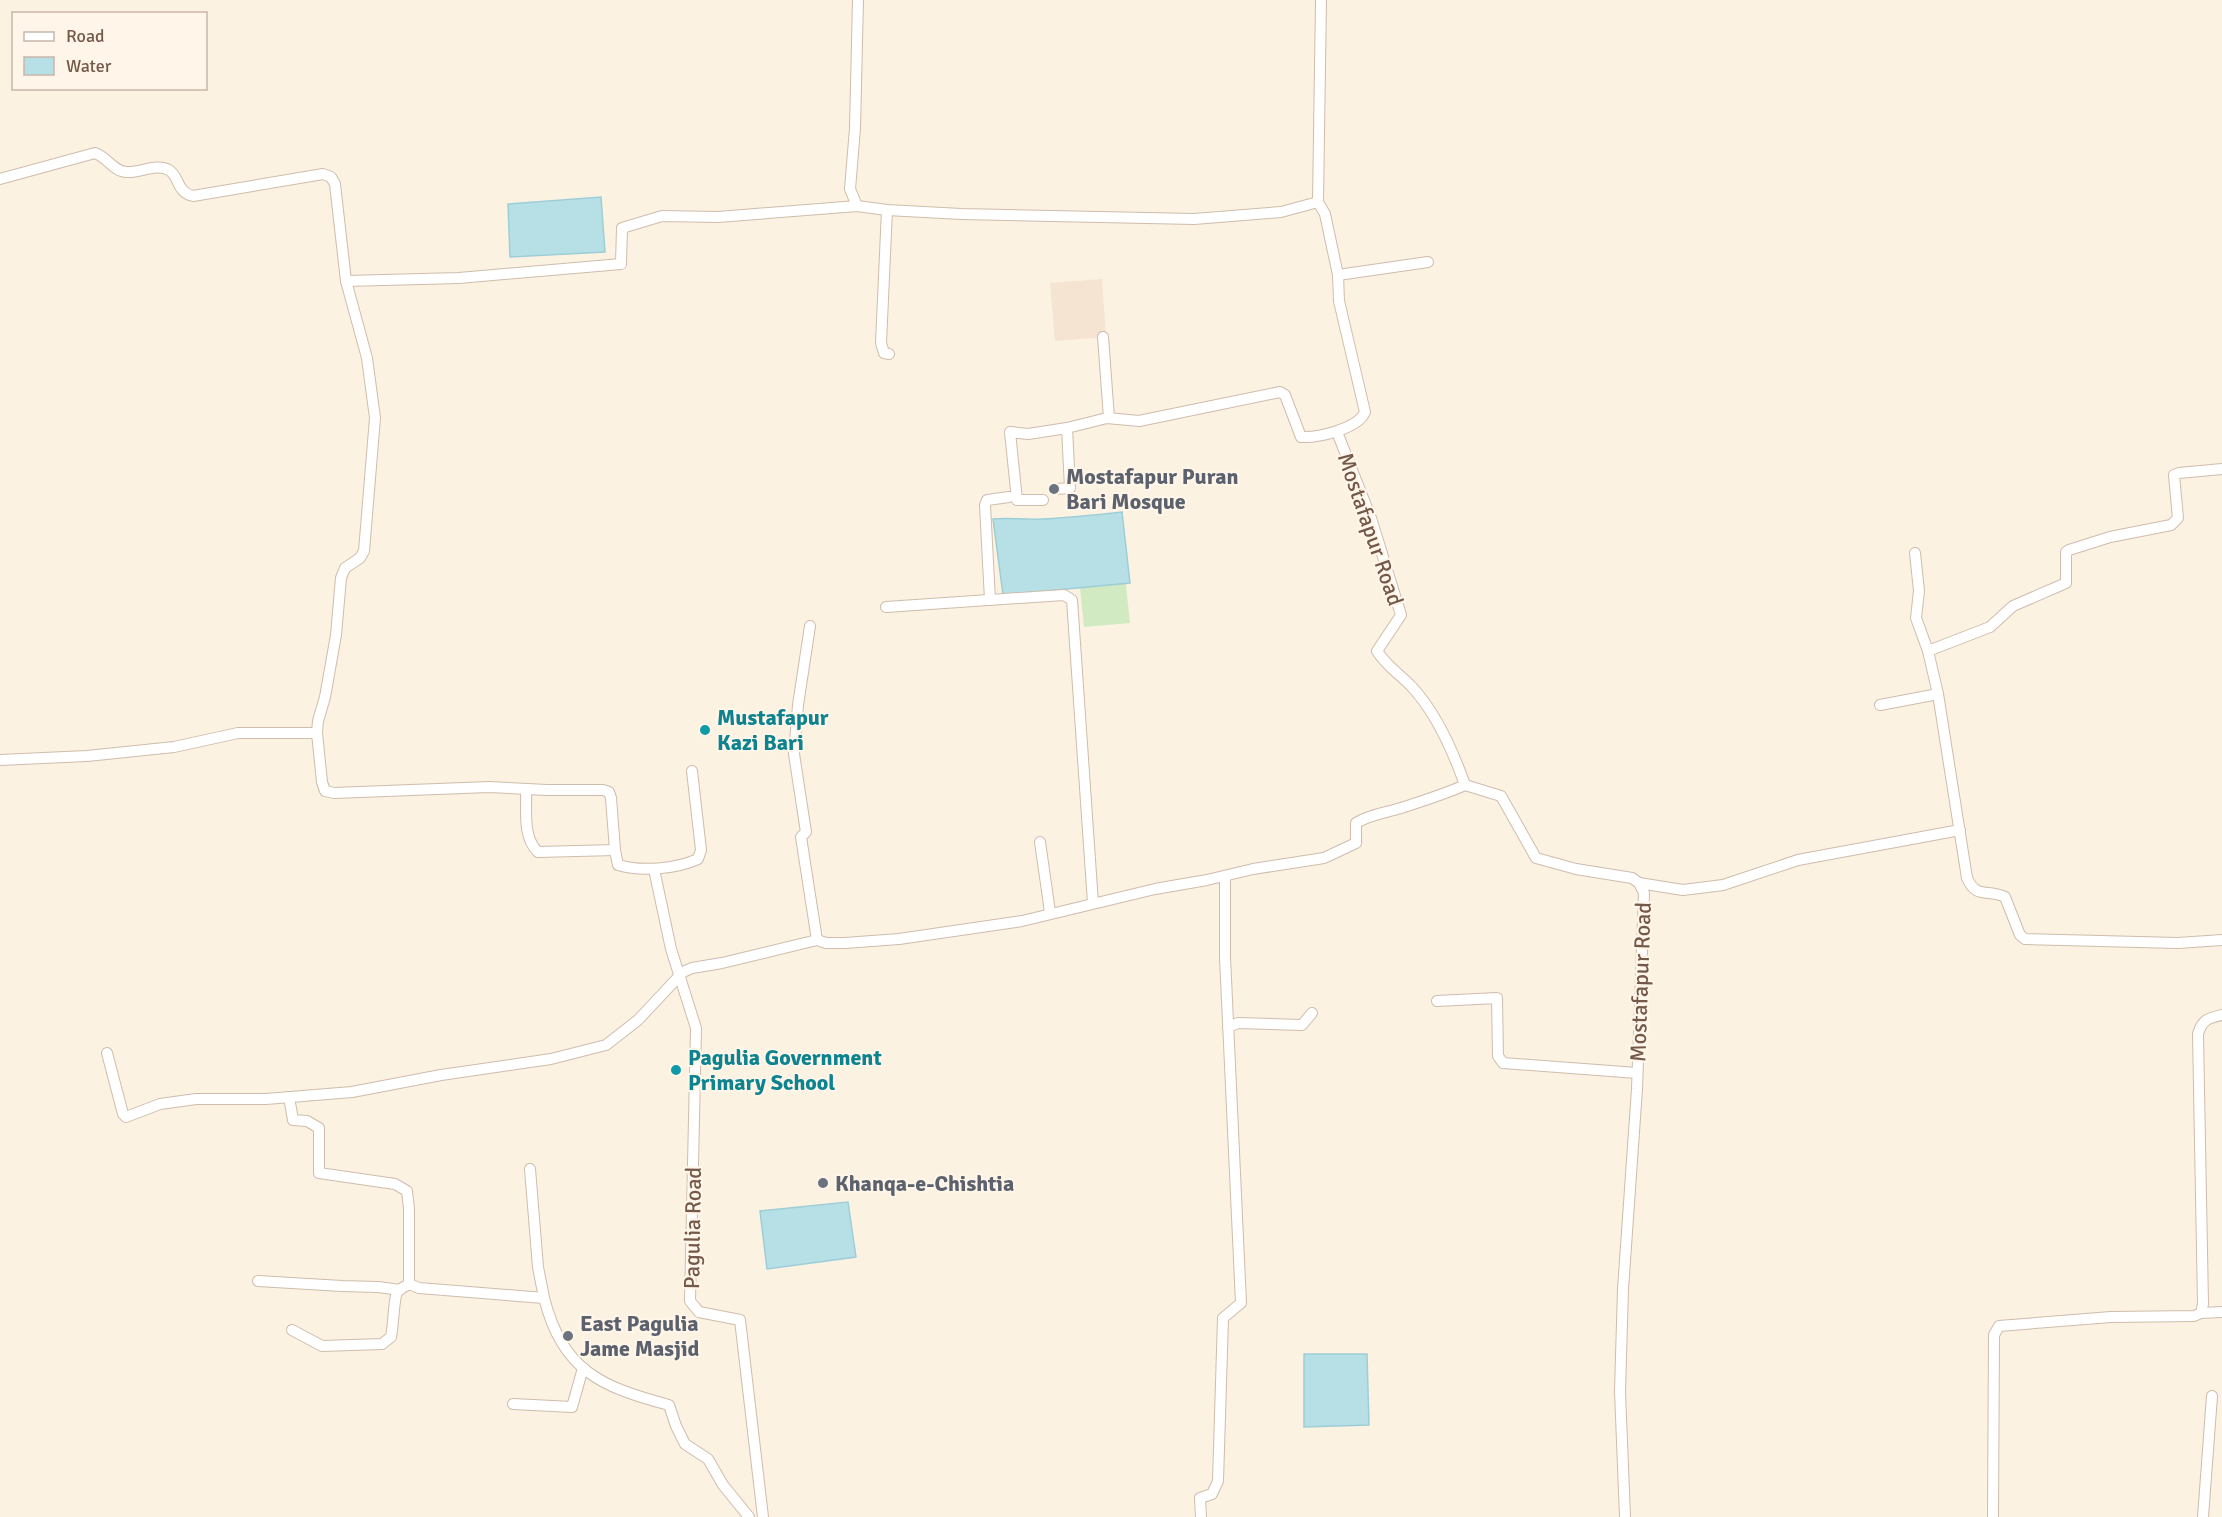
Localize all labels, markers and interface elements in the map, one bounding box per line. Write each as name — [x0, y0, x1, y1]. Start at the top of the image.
legend — [12, 12, 207, 90]
text: Road — [66, 25, 105, 47]
text: Water — [66, 55, 112, 77]
street label: Mostafapur Road — [1332, 449, 1409, 609]
place label: Mostafapur Puran Bari Mosque — [1066, 463, 1238, 515]
marker: Mostafapur Puran Bari Mosque — [1047, 482, 1061, 496]
place label: Mustafapur Kazi Bari — [717, 704, 829, 756]
marker: Mustafapur Kazi Bari — [698, 723, 712, 737]
street label: Mostafapur Road — [1624, 902, 1657, 1062]
place label: Pagulia Government Primary School — [688, 1044, 882, 1096]
marker: Pagulia Government Primary School — [669, 1063, 683, 1077]
street label: Pagulia Road — [678, 1167, 707, 1289]
place label: Khanqa-e-Chishtia — [835, 1170, 1014, 1197]
marker: Khanqa-e-Chishtia — [816, 1176, 830, 1190]
place label: East Pagulia Jame Masjid — [580, 1310, 699, 1362]
marker: East Pagulia Jame Masjid — [561, 1329, 575, 1343]

